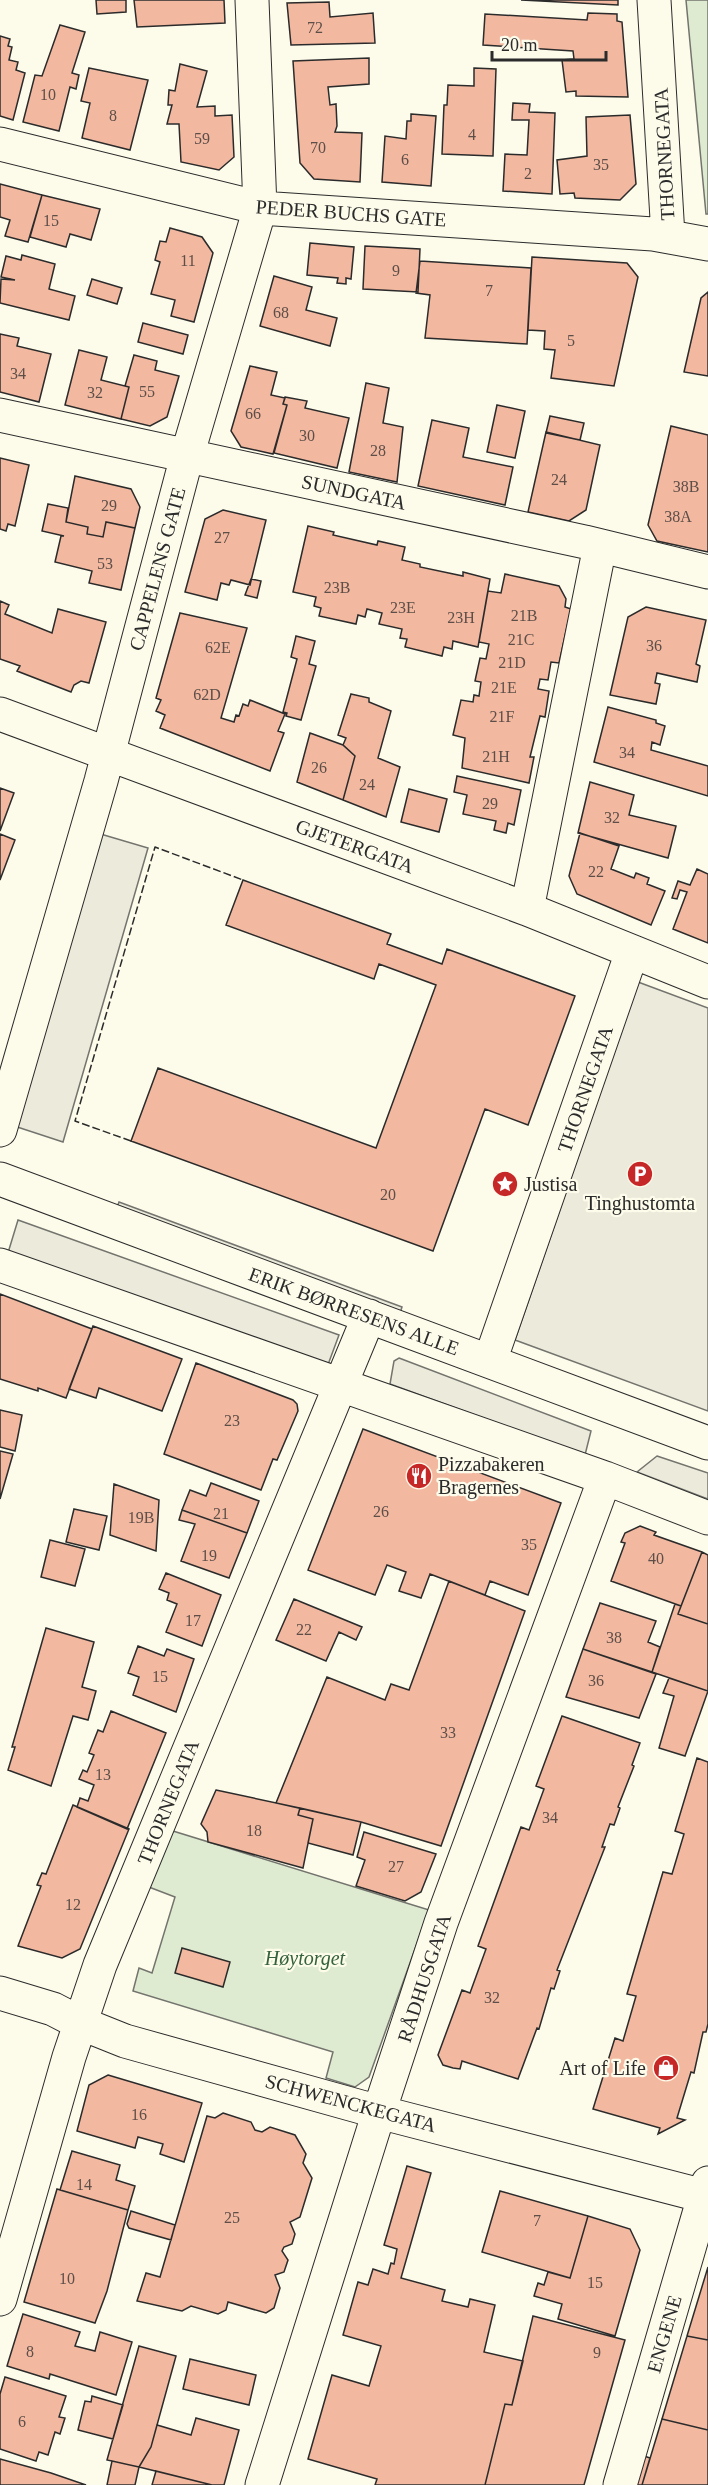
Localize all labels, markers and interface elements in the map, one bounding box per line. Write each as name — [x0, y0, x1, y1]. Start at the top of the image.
house number: 72 — [307, 19, 323, 36]
scale bar — [492, 24, 606, 62]
text: 20 m — [501, 35, 538, 55]
house number: 10 — [40, 86, 56, 103]
street label: THORNEGATA — [650, 87, 678, 221]
house number: 8 — [109, 107, 117, 124]
house number: 4 — [468, 126, 476, 143]
house number: 59 — [194, 130, 210, 147]
house number: 70 — [310, 139, 326, 156]
house number: 6 — [401, 151, 409, 168]
house number: 35 — [593, 156, 609, 173]
house number: 2 — [524, 165, 532, 182]
street label: PEDER BUCHS GATE — [255, 195, 447, 231]
house number: 15 — [43, 212, 59, 229]
house number: 11 — [180, 252, 196, 269]
house number: 9 — [392, 262, 400, 279]
house number: 7 — [485, 282, 493, 299]
house number: 68 — [273, 304, 289, 321]
house number: 5 — [567, 332, 575, 349]
house number: 34 — [10, 365, 26, 382]
house number: 55 — [139, 383, 155, 400]
house number: 32 — [87, 384, 103, 401]
house number: 66 — [245, 405, 261, 422]
house number: 30 — [299, 427, 315, 444]
house number: 28 — [370, 442, 386, 459]
street label: SUNDGATA — [300, 470, 409, 514]
house number: 24 — [551, 471, 567, 488]
house number: 38B — [673, 478, 699, 495]
street label: CAPPELENS GATE — [125, 485, 189, 653]
house number: 29 — [101, 497, 117, 514]
house number: 38A — [664, 508, 692, 525]
house number: 27 — [214, 529, 230, 546]
house number: 53 — [97, 555, 113, 572]
house number: 23B — [324, 579, 350, 596]
house number: 23E — [390, 599, 416, 616]
house number: 21B — [511, 607, 537, 624]
house number: 23H — [447, 609, 475, 626]
house number: 21C — [508, 631, 534, 648]
house number: 36 — [646, 637, 662, 654]
house number: 62E — [205, 639, 231, 656]
house number: 21D — [498, 654, 526, 671]
house number: 21E — [491, 679, 517, 696]
house number: 62D — [193, 686, 221, 703]
house number: 21F — [490, 708, 515, 725]
house number: 34 — [619, 744, 635, 761]
house number: 21H — [482, 748, 510, 765]
house number: 26 — [311, 759, 327, 776]
house number: 24 — [359, 776, 375, 793]
house number: 29 — [482, 795, 498, 812]
house number: 32 — [604, 809, 620, 826]
street label: GJETERGATA — [293, 814, 418, 878]
house number: 22 — [588, 863, 604, 880]
street label: THORNEGATA — [553, 1022, 617, 1155]
parking icon: Tinghustomta — [625, 1159, 655, 1189]
place icon: Justisa — [490, 1169, 520, 1199]
place label: Justisa — [524, 1173, 577, 1195]
house number: 20 — [380, 1186, 396, 1203]
place label: Tinghustomta — [585, 1192, 695, 1215]
street label: ERIK BØRRESENS ALLE — [246, 1263, 462, 1359]
house number: 23 — [224, 1412, 240, 1429]
place label: Pizzabakeren Bragernes — [438, 1453, 545, 1499]
restaurant icon: Pizzabakeren Bragernes — [404, 1461, 434, 1491]
house number: 26 — [373, 1503, 389, 1520]
house number: 21 — [213, 1505, 229, 1522]
house number: 19B — [128, 1509, 154, 1526]
house number: 35 — [521, 1536, 537, 1553]
house number: 19 — [201, 1547, 217, 1564]
house number: 40 — [648, 1550, 664, 1567]
house number: 17 — [185, 1612, 201, 1629]
house number: 22 — [296, 1621, 312, 1638]
house number: 38 — [606, 1629, 622, 1646]
house number: 15 — [152, 1668, 168, 1685]
house number: 36 — [588, 1672, 604, 1689]
house number: 33 — [440, 1724, 456, 1741]
street label: THORNEGATA — [133, 1736, 203, 1868]
house number: 13 — [95, 1766, 111, 1783]
house number: 34 — [542, 1809, 558, 1826]
house number: 18 — [246, 1822, 262, 1839]
house number: 27 — [388, 1858, 404, 1875]
house number: 12 — [65, 1896, 81, 1913]
street label: RÅDHUSGATA — [393, 1910, 455, 2045]
park label: Høytorget — [264, 1947, 346, 1970]
house number: 32 — [484, 1989, 500, 2006]
shop icon: Art of Life — [651, 2053, 681, 2083]
place label: Art of Life — [559, 2057, 646, 2079]
street label: SCHWENCKEGATA — [263, 2070, 439, 2137]
house number: 16 — [131, 2106, 147, 2123]
house number: 14 — [76, 2176, 92, 2193]
house number: 25 — [224, 2209, 240, 2226]
house number: 7 — [533, 2212, 541, 2229]
house number: 10 — [59, 2270, 75, 2287]
house number: 15 — [587, 2274, 603, 2291]
street label: ENGENE — [642, 2293, 686, 2375]
house number: 8 — [26, 2343, 34, 2360]
house number: 9 — [593, 2344, 601, 2361]
house number: 6 — [18, 2413, 26, 2430]

